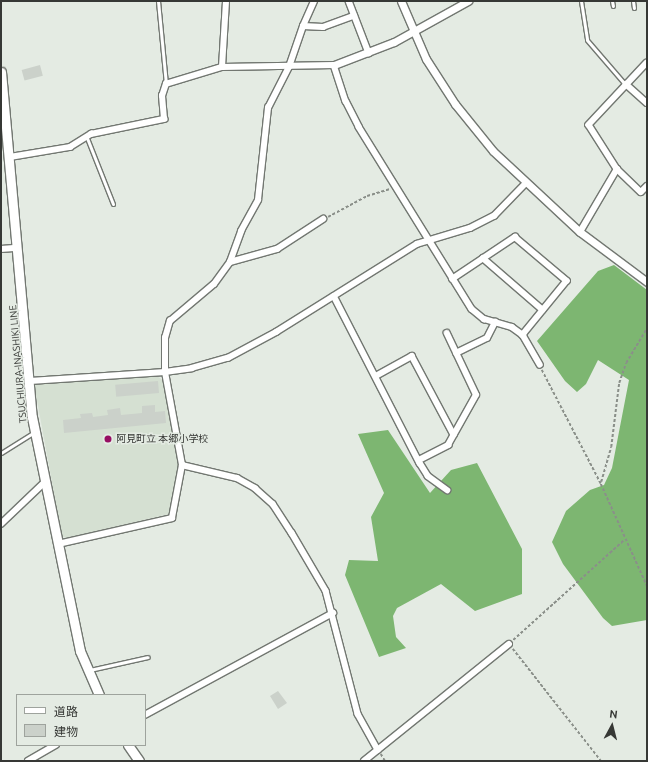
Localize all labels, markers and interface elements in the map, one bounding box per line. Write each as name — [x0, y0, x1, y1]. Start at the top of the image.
street label: TSUCHIURA-INASHIKI LINE — [7, 304, 29, 424]
place label: 阿見町立 本郷小学校 — [116, 433, 208, 445]
marker: 阿見町立 本郷小学校 — [103, 434, 113, 444]
legend — [16, 694, 146, 746]
text: 道路 — [54, 705, 78, 718]
north arrow — [592, 706, 632, 746]
text: N — [609, 708, 618, 721]
text: 建物 — [54, 725, 78, 738]

